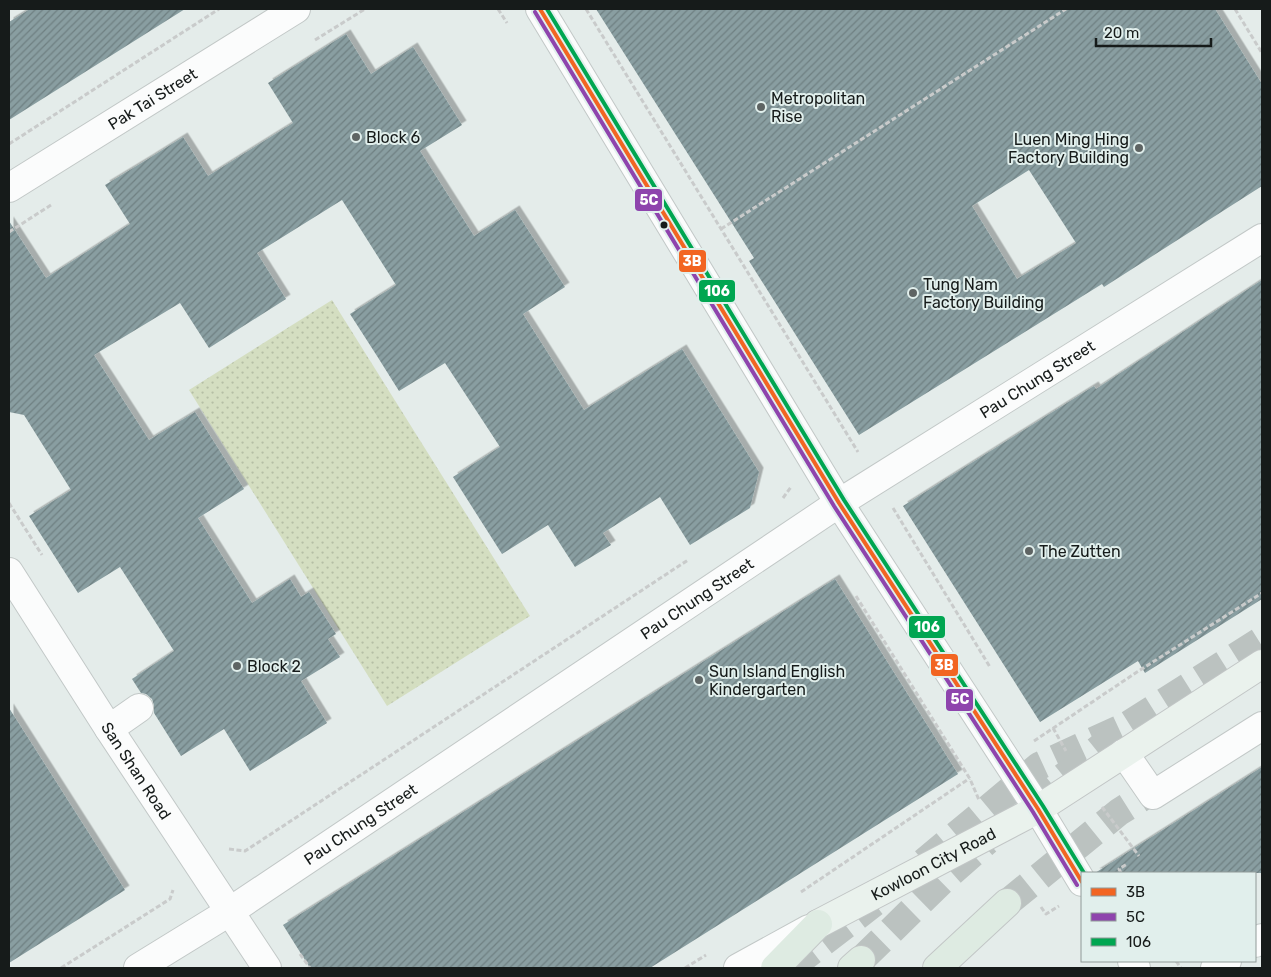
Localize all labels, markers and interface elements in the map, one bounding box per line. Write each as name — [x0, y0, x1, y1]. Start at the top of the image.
scale bar — [1096, 15, 1211, 47]
text: 20 m — [1104, 24, 1139, 42]
street label: Pak Tai Street — [104, 64, 200, 133]
place label: Metropolitan Rise — [771, 89, 865, 126]
marker: Metropolitan Rise — [755, 101, 767, 113]
place label: Block 6 — [366, 128, 421, 147]
place label: Luen Ming Hing Factory Building — [1008, 130, 1129, 167]
marker: Block 6 — [350, 131, 362, 143]
marker: Luen Ming Hing Factory Building — [1133, 142, 1145, 154]
line badge: 5C — [634, 188, 663, 212]
text: 5C — [640, 192, 659, 209]
unlabelled marker — [659, 220, 669, 230]
line badge: 3B — [678, 249, 707, 273]
text: 3B — [682, 253, 702, 270]
place label: Tung Nam Factory Building — [923, 275, 1044, 312]
line badge: 106 — [698, 279, 736, 303]
text: 106 — [704, 283, 730, 300]
marker: Tung Nam Factory Building — [907, 287, 919, 299]
street label: Pau Chung Street — [976, 336, 1098, 422]
place label: The Zutten — [1039, 542, 1121, 561]
marker: The Zutten — [1023, 545, 1035, 557]
street label: Pau Chung Street — [637, 554, 757, 643]
line badge: 106 — [908, 615, 946, 639]
text: 106 — [914, 619, 940, 636]
line badge: 3B — [930, 653, 959, 677]
place label: Block 2 — [247, 657, 301, 676]
text: 3B — [934, 657, 954, 674]
marker: Block 2 — [231, 660, 243, 672]
place label: Sun Island English Kindergarten — [709, 662, 845, 699]
marker: Sun Island English Kindergarten — [693, 674, 705, 686]
line badge: 5C — [945, 688, 974, 712]
text: 5C — [951, 691, 970, 708]
street label: San Shan Road — [98, 718, 175, 823]
street label: Pau Chung Street — [300, 779, 420, 869]
street label: Kowloon City Road — [868, 823, 999, 904]
legend — [1081, 872, 1256, 962]
text: 3B — [1126, 883, 1145, 901]
text: 5C — [1126, 908, 1145, 926]
text: 106 — [1126, 933, 1151, 951]

